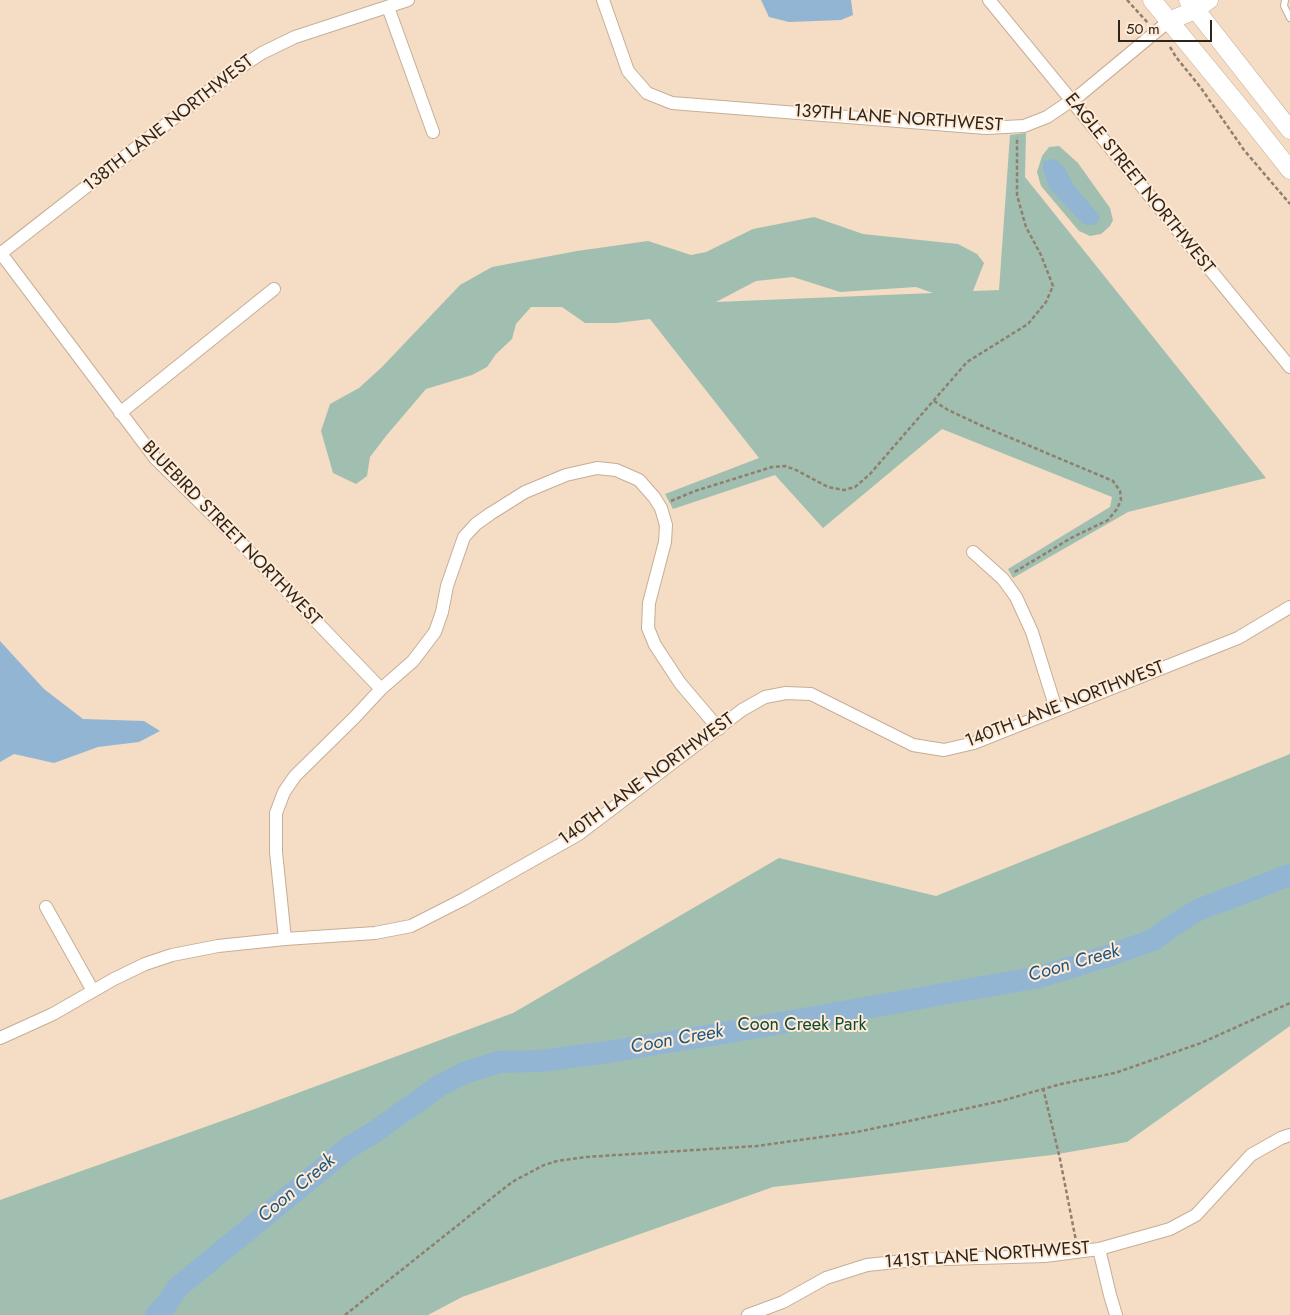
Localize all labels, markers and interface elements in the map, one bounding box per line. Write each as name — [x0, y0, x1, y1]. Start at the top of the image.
scale bar — [1120, 10, 1214, 42]
text: 50 m — [1126, 18, 1160, 40]
street label: 138TH LANE NORTHWEST — [80, 51, 258, 197]
street label: EAGLE STREET NORTHWEST — [1060, 89, 1218, 279]
street label: 139TH LANE NORTHWEST — [793, 101, 1003, 137]
street label: BLUEBIRD STREET NORTHWEST — [137, 437, 325, 631]
street label: 140TH LANE NORTHWEST — [963, 657, 1167, 753]
street label: 140TH LANE NORTHWEST — [555, 709, 739, 851]
water label: Coon Creek — [1026, 940, 1122, 988]
park label: Coon Creek Park — [737, 1015, 867, 1037]
water label: Coon Creek — [629, 1021, 725, 1059]
water label: Coon Creek — [254, 1150, 340, 1228]
street label: 141ST LANE NORTHWEST — [884, 1238, 1090, 1274]

